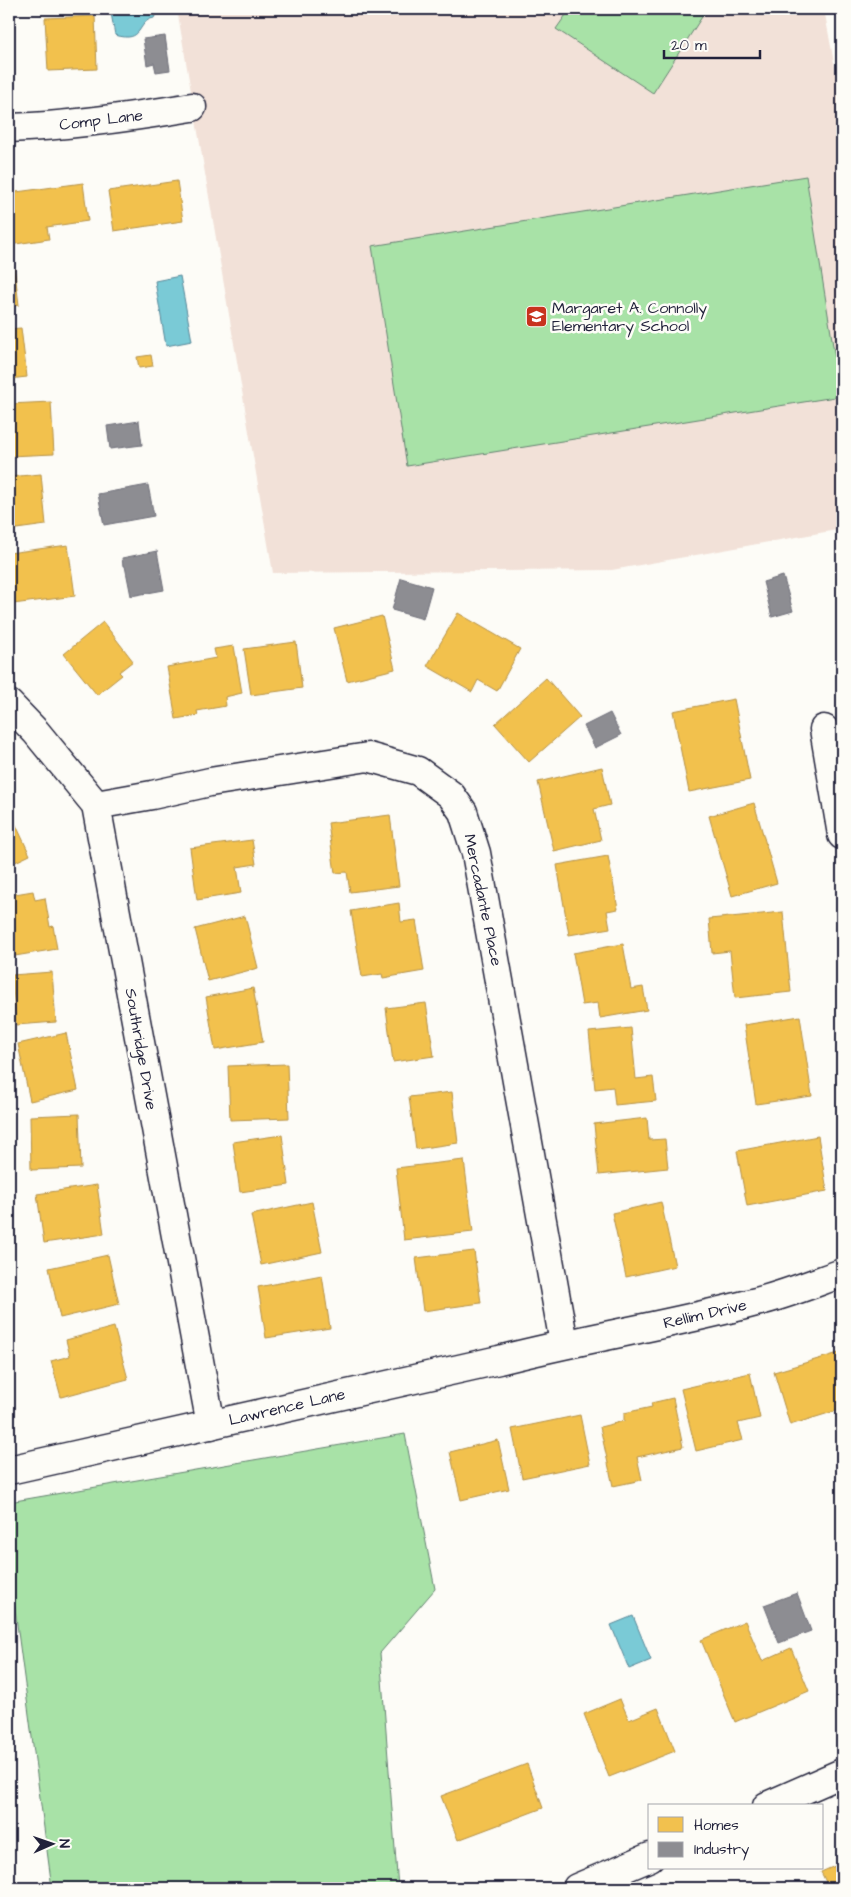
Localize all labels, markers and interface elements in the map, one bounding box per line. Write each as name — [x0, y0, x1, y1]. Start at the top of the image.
scale bar — [664, 28, 760, 60]
text: 20 m — [671, 35, 707, 56]
street label: Comp Lane — [58, 104, 144, 136]
place label: Margaret A. Connolly Elementary School — [552, 297, 707, 338]
school or university icon: Margaret A. Connolly Elementary School — [524, 305, 548, 329]
street label: Mercadante Place — [458, 832, 508, 968]
street label: Southridge Drive — [118, 986, 163, 1112]
street label: Rellim Drive — [661, 1294, 749, 1334]
street label: Lawrence Lane — [227, 1383, 348, 1431]
legend — [648, 1804, 824, 1870]
text: Homes — [694, 1815, 739, 1836]
north arrow — [28, 1820, 78, 1870]
text: N — [54, 1839, 74, 1849]
text: Industry — [694, 1839, 749, 1861]

